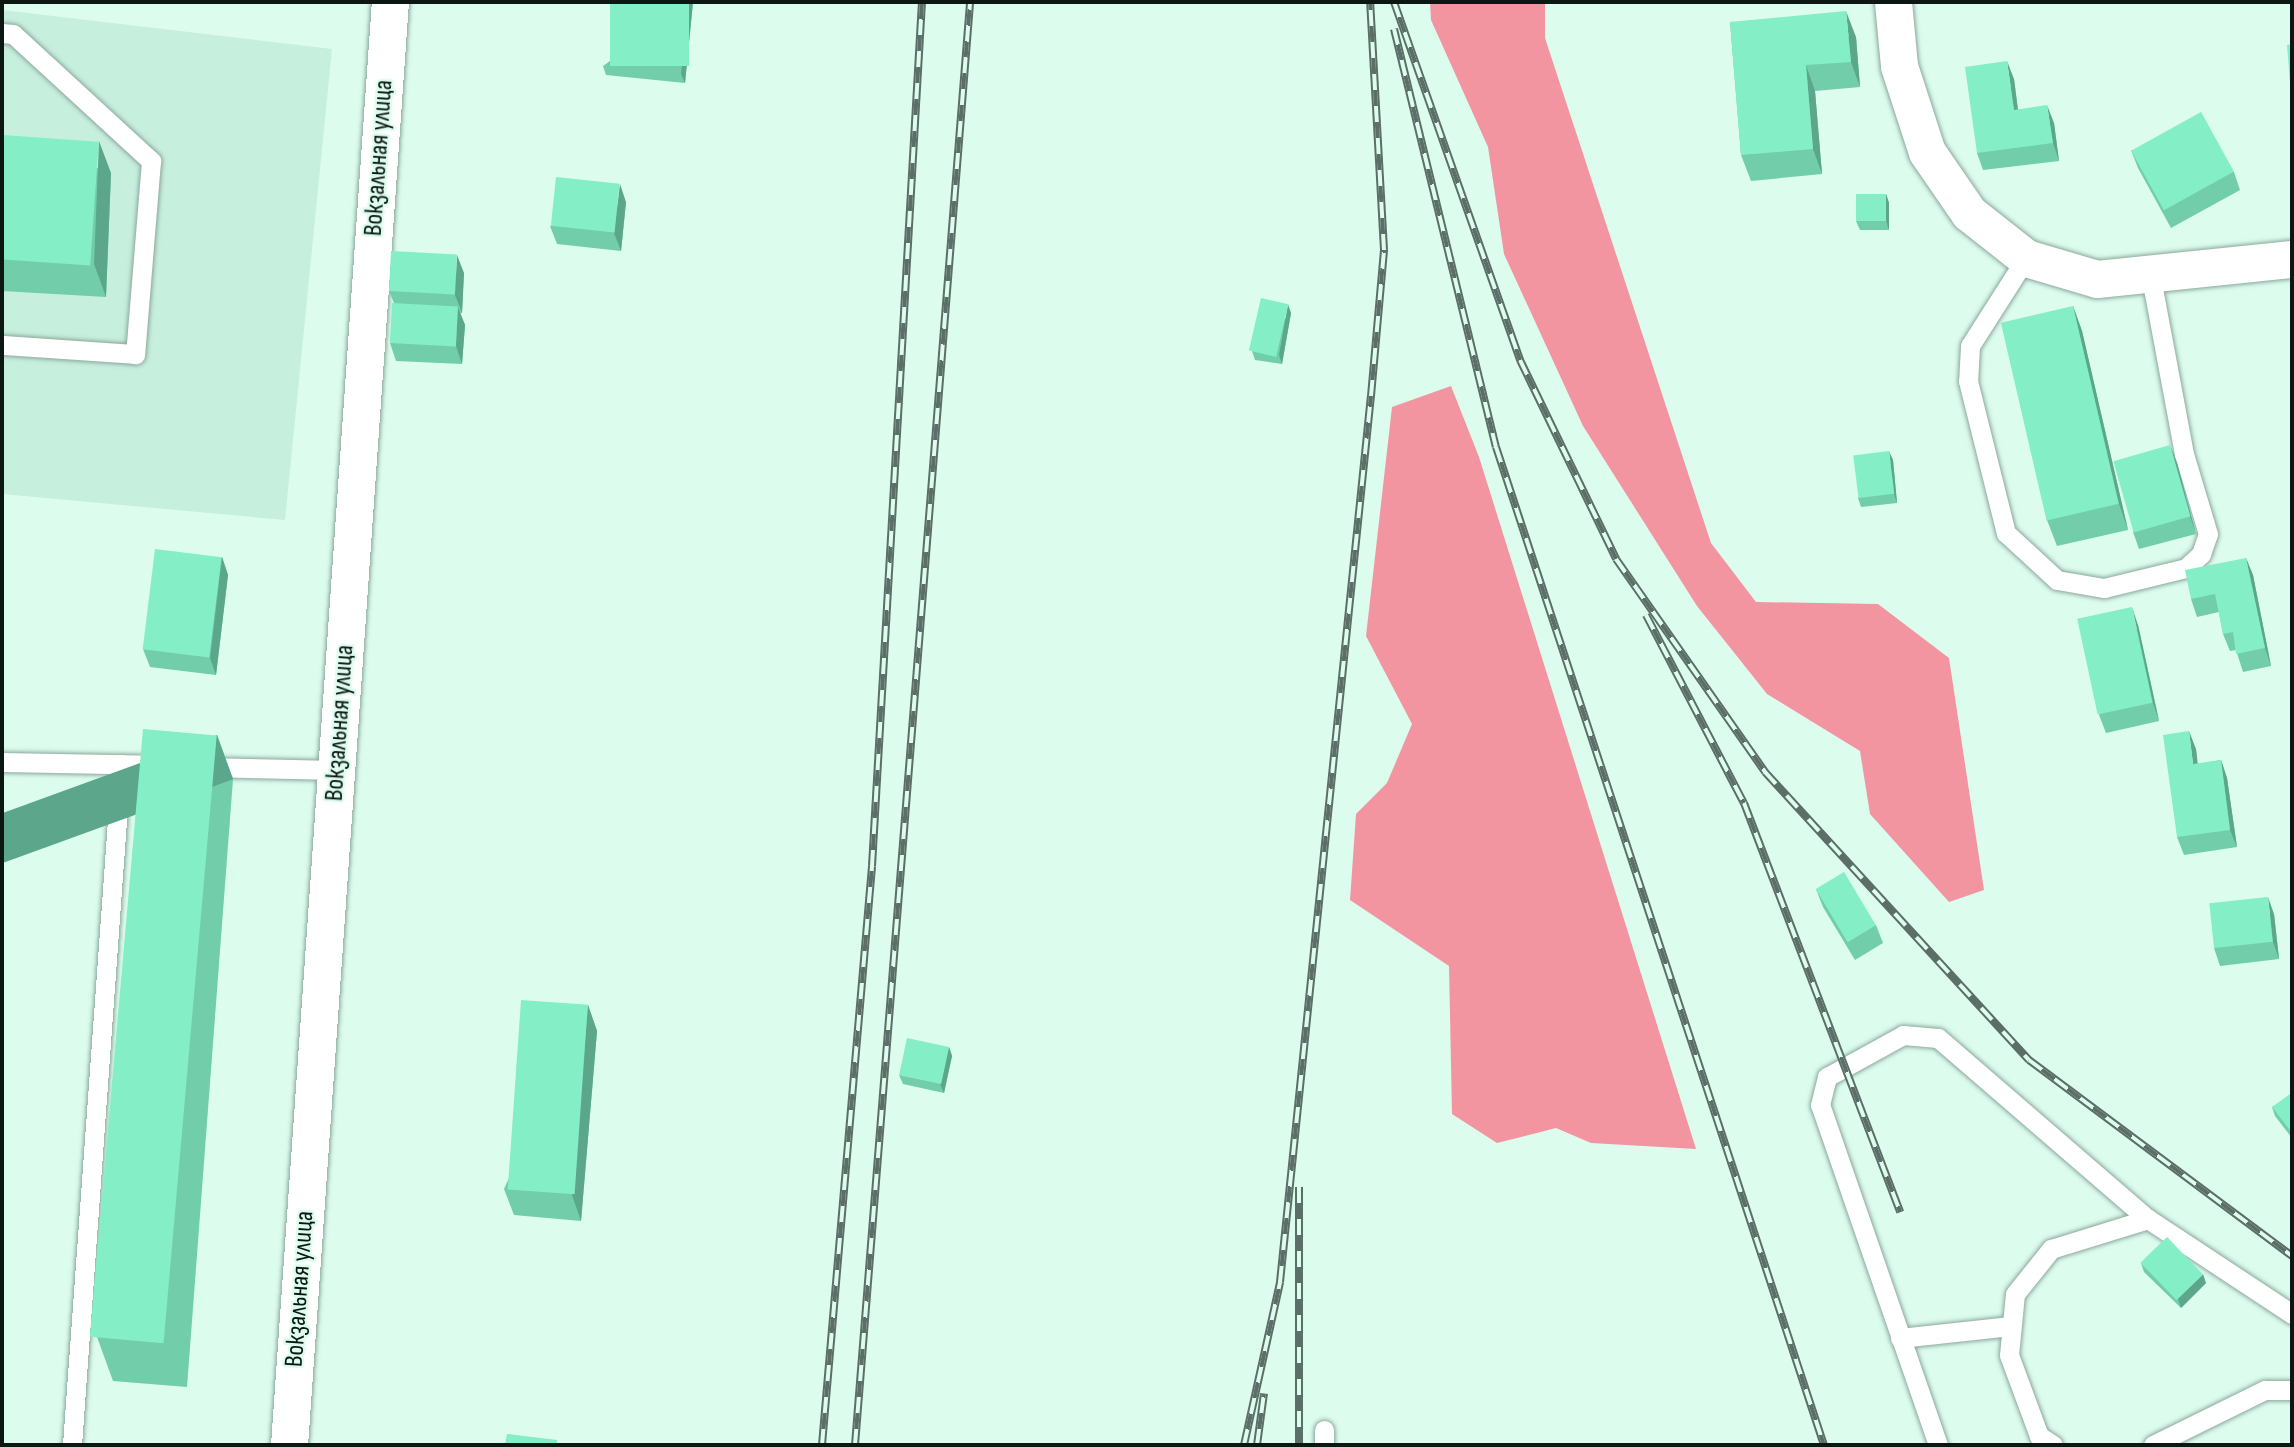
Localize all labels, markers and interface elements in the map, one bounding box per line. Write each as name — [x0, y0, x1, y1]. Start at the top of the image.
street label: Вокзальная улица — [358, 79, 400, 237]
street label: Вокзальная улица — [319, 644, 361, 802]
street label: Вокзальная улица — [279, 1210, 321, 1368]

